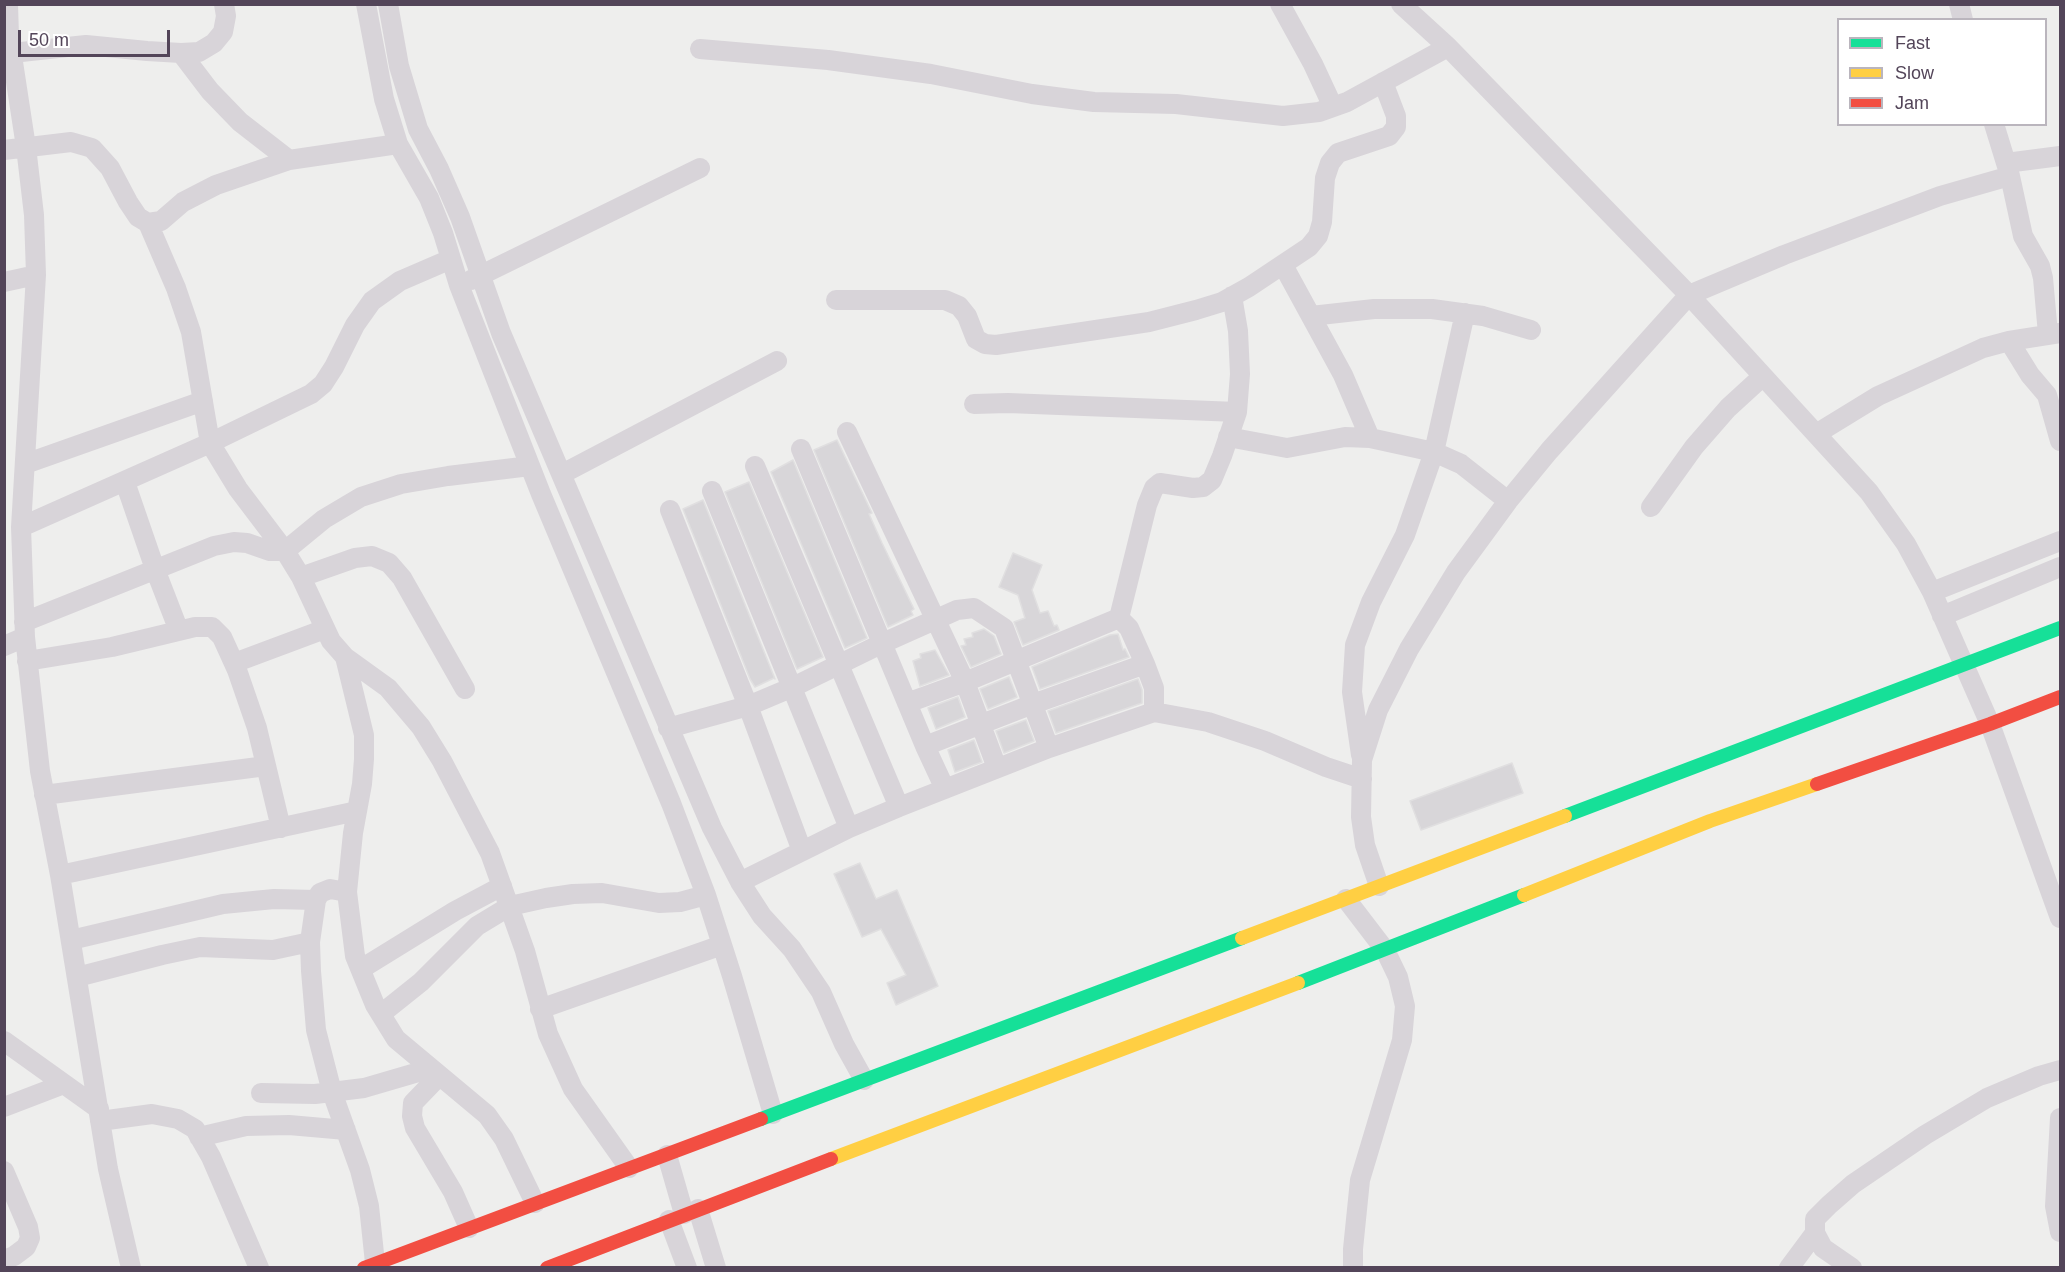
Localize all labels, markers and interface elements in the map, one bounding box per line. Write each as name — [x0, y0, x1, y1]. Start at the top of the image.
scale bar — [21, 18, 172, 56]
legend — [1837, 18, 2047, 126]
text: 50 m — [29, 30, 69, 50]
text: Fast — [1895, 33, 1930, 53]
text: Slow — [1895, 63, 1934, 83]
text: Jam — [1895, 93, 1929, 113]

